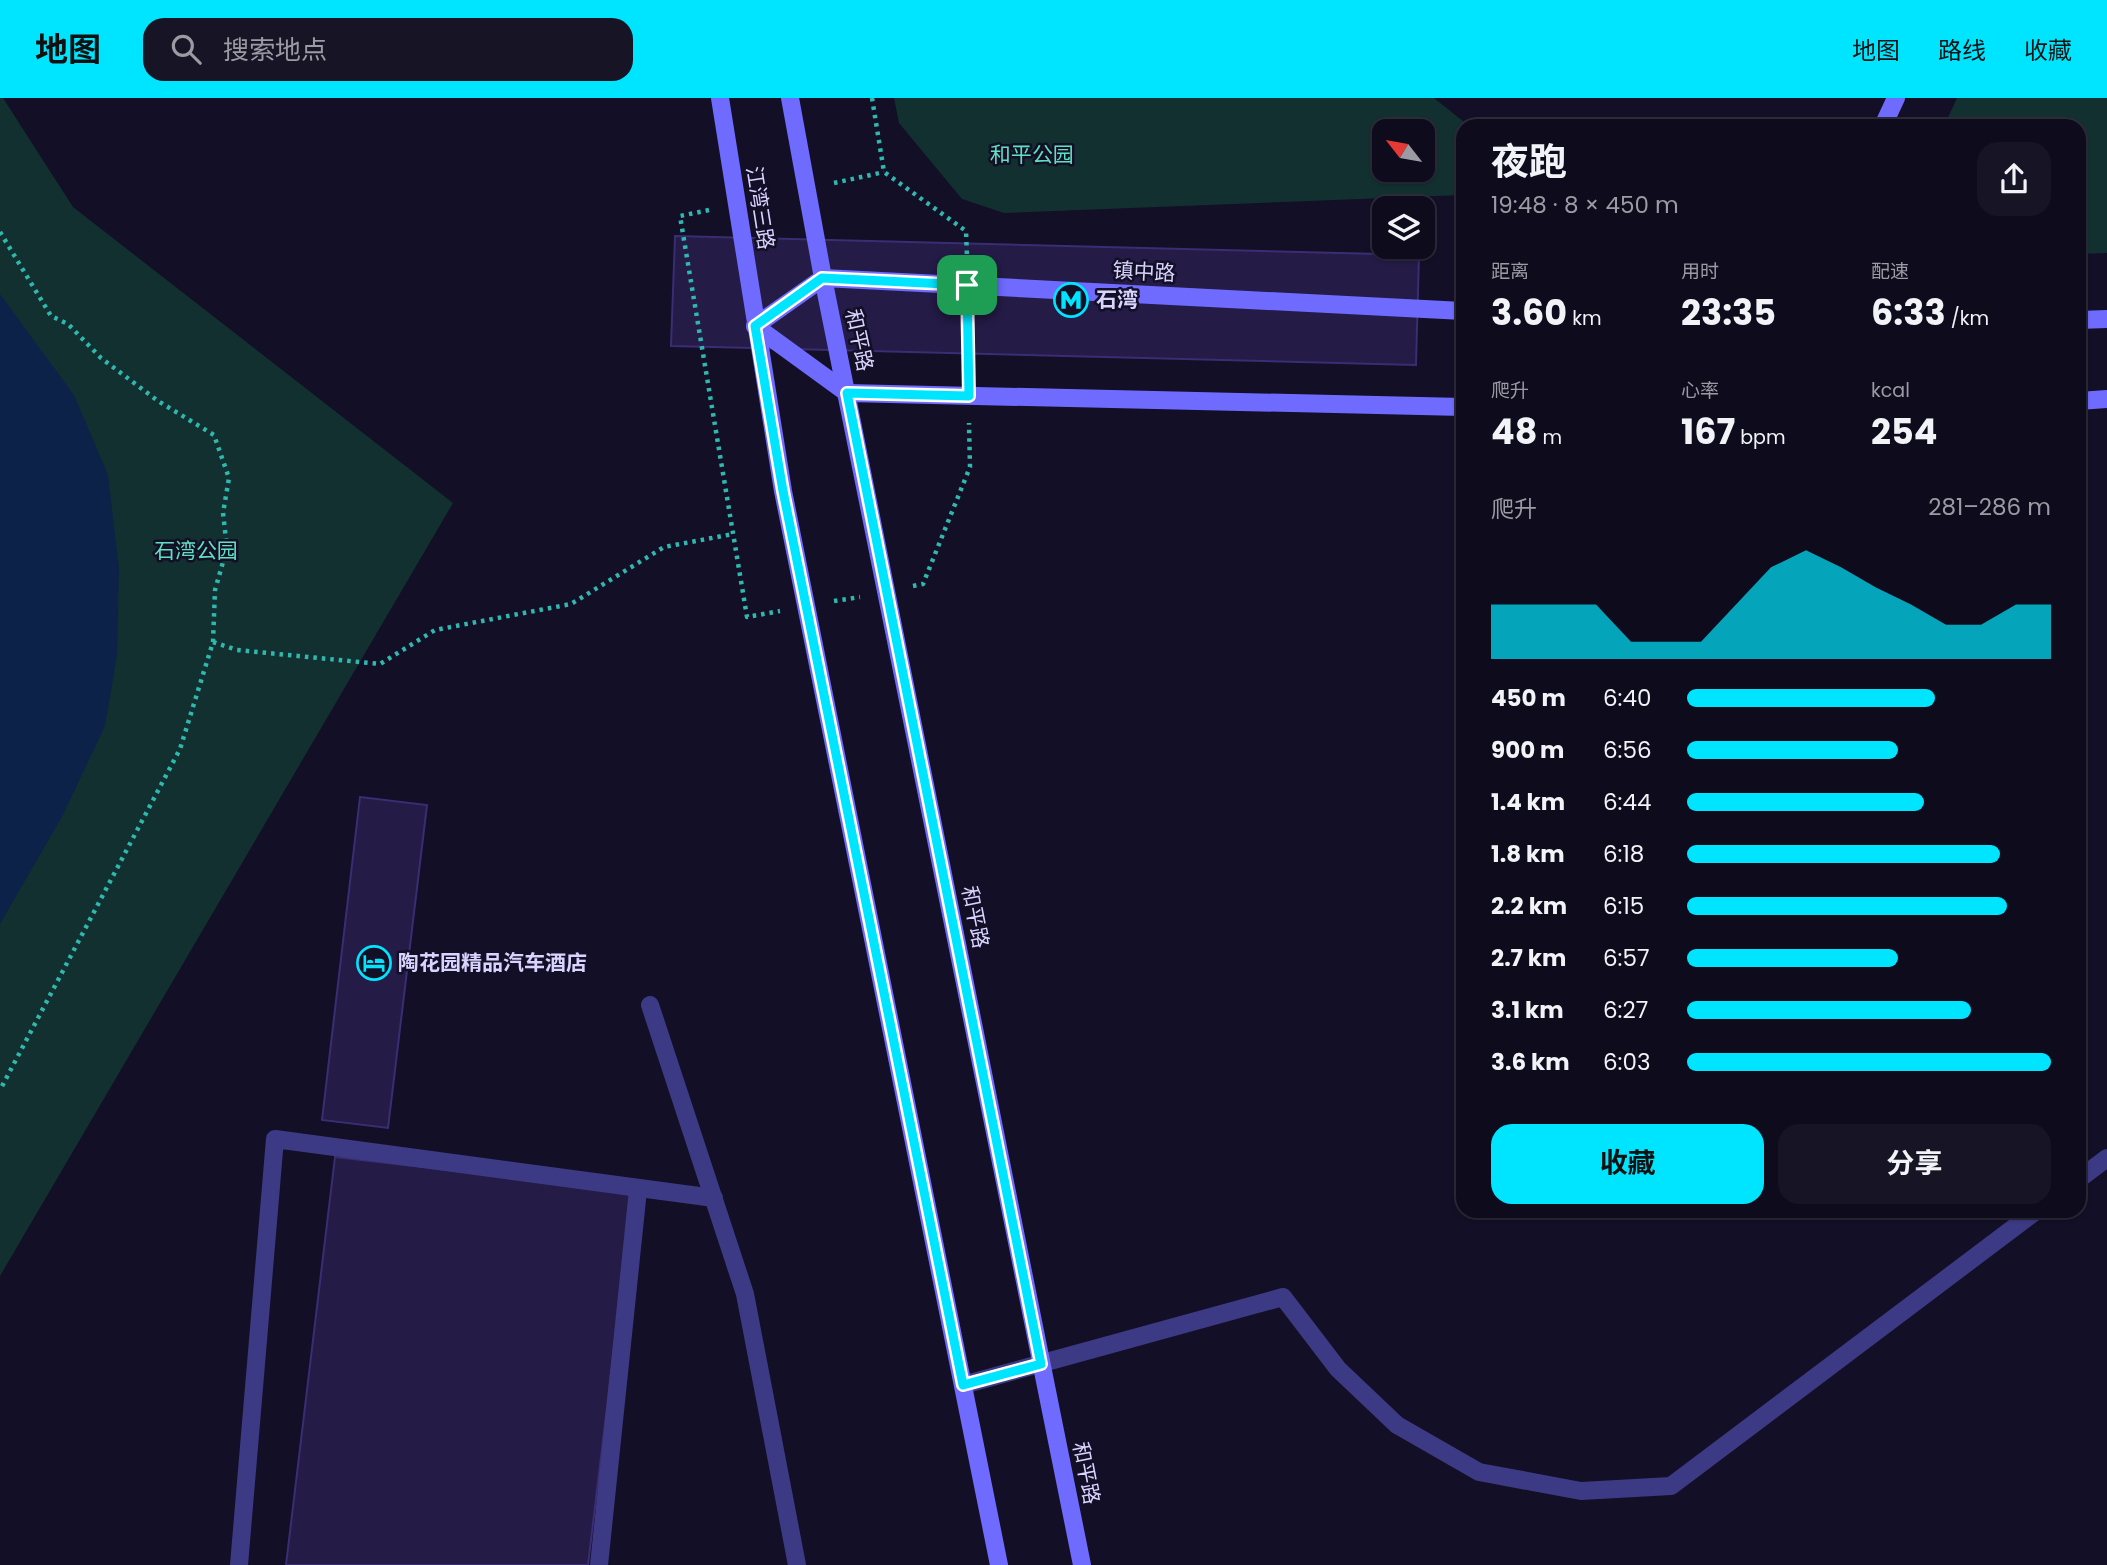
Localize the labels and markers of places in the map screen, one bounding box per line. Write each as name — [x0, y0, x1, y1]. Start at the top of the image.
pin — [937, 255, 997, 315]
metro station icon: 石湾 — [1052, 281, 1090, 319]
place label: 石湾 — [1096, 285, 1138, 314]
hotel icon: 陶花园精品汽车酒店 — [355, 944, 393, 982]
place label: 陶花园精品汽车酒店 — [398, 948, 587, 977]

